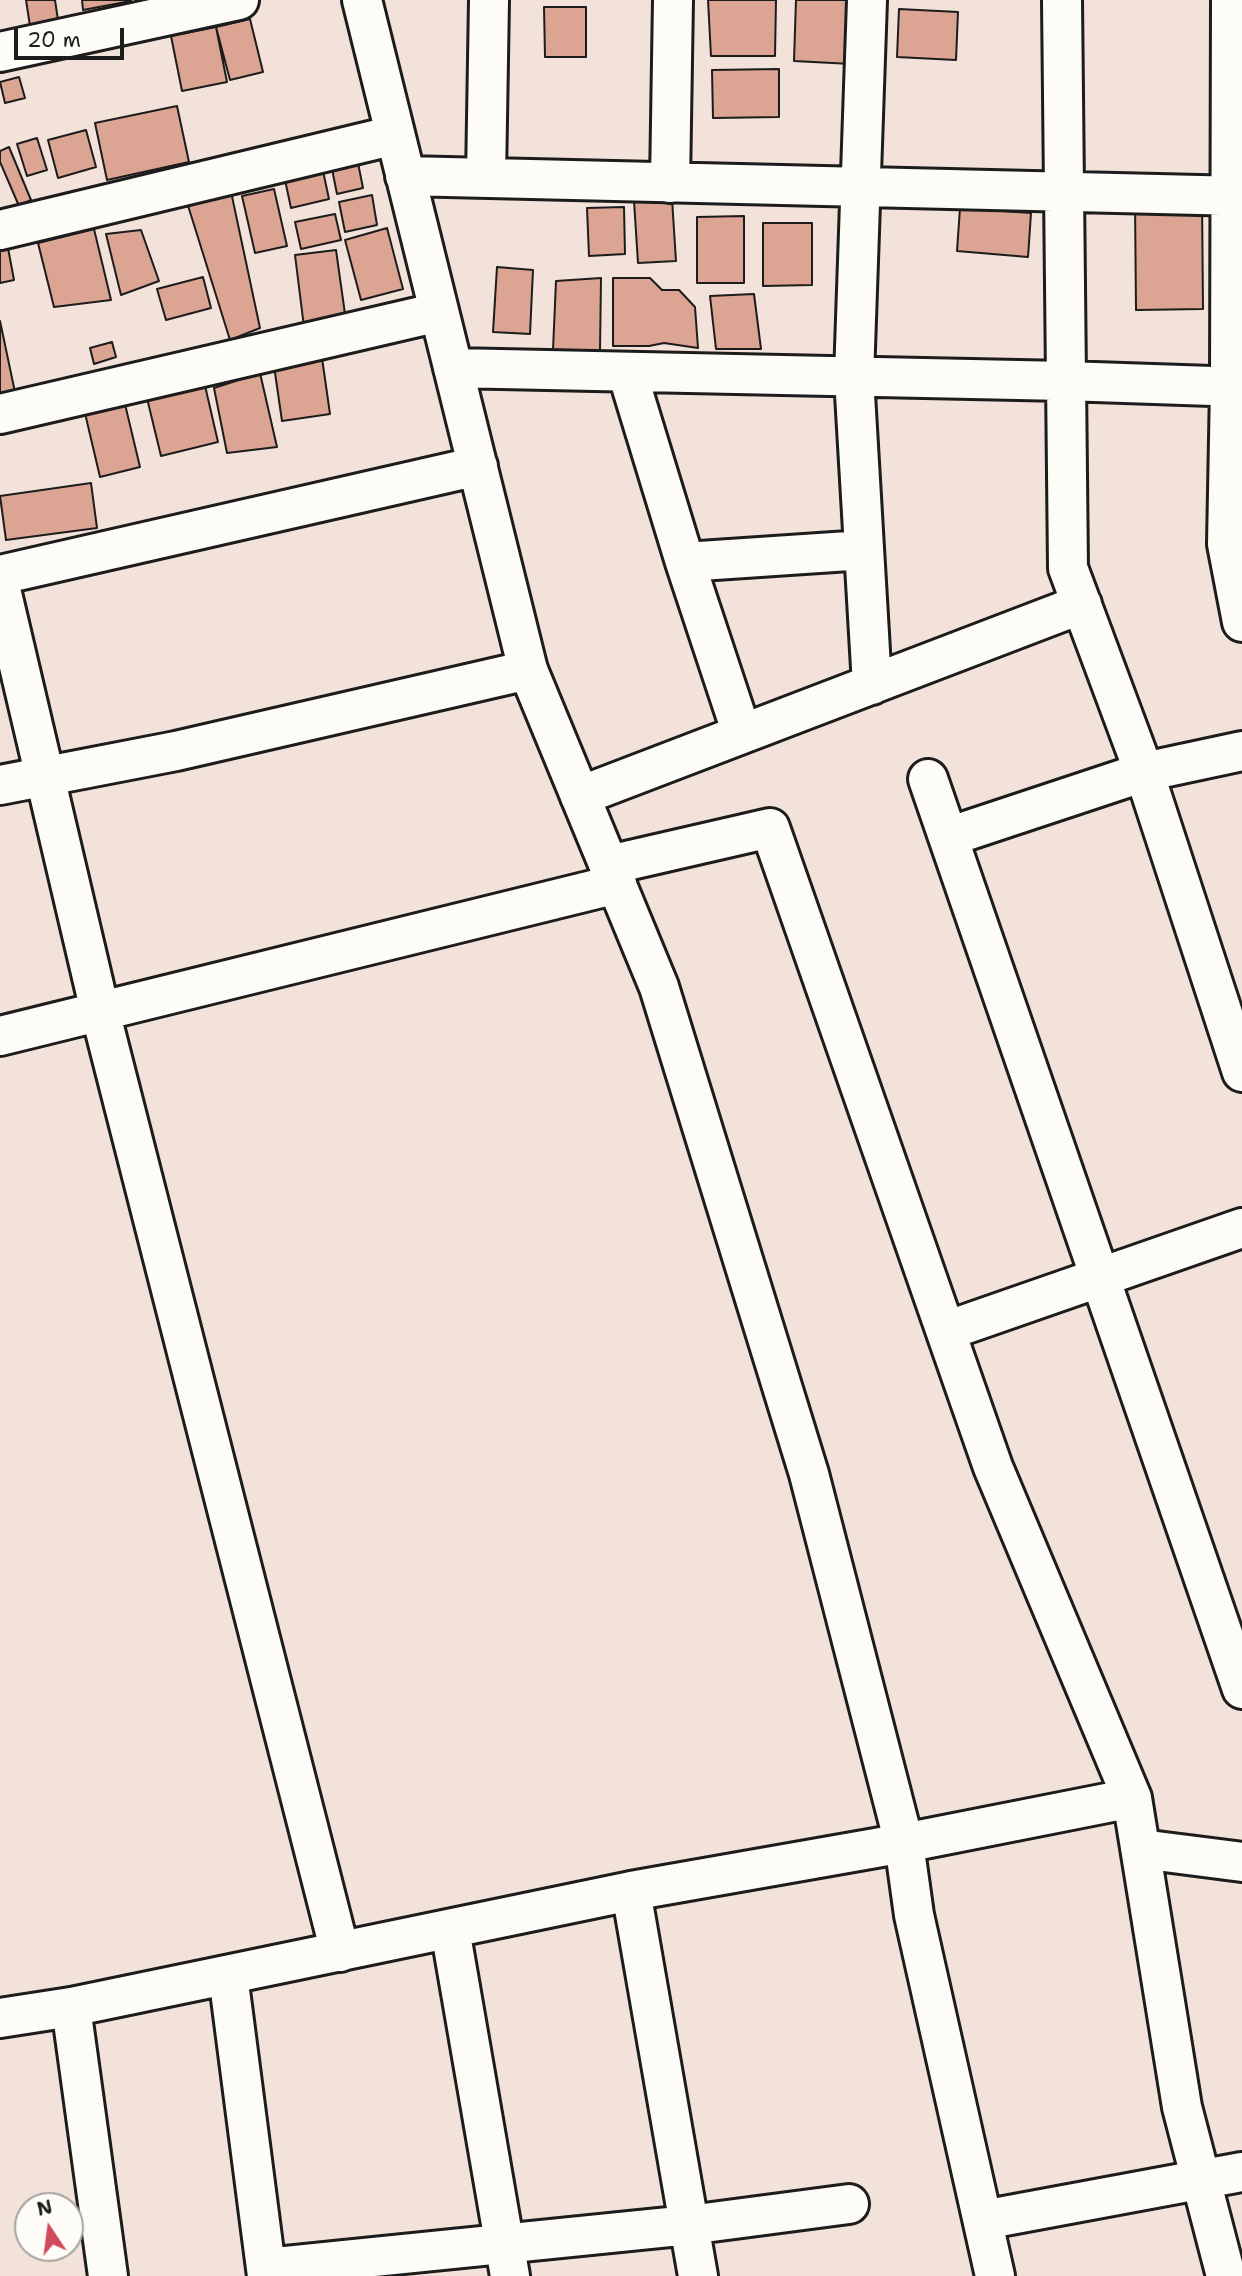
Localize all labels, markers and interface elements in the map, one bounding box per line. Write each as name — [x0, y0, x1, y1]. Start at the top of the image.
scale bar — [18, 14, 128, 58]
text: 20 m — [27, 26, 81, 54]
north arrow — [14, 2192, 84, 2262]
text: N — [34, 2194, 55, 2222]

